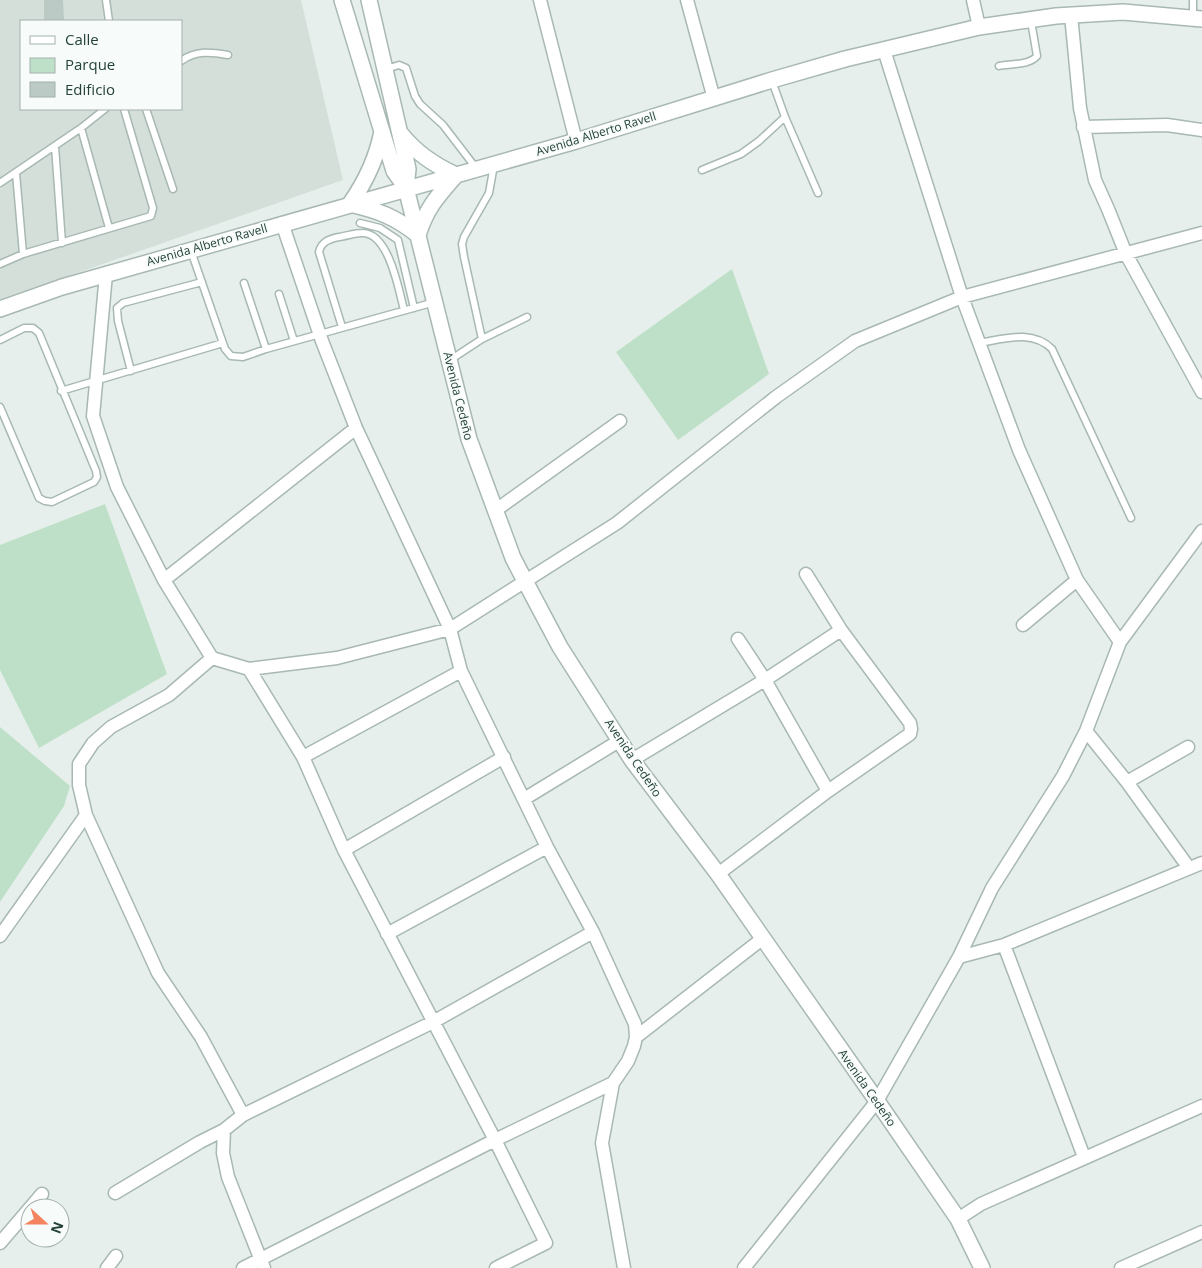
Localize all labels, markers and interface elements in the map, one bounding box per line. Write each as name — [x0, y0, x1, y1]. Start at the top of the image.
legend — [20, 20, 182, 110]
text: Calle — [65, 29, 99, 49]
text: Parque — [65, 54, 115, 74]
text: Edificio — [65, 79, 115, 99]
street label: Avenida Alberto Ravell — [534, 107, 658, 160]
street label: Avenida Alberto Ravell — [144, 219, 269, 270]
street label: Avenida Cedeño — [439, 350, 478, 442]
street label: Avenida Cedeño — [601, 715, 666, 800]
street label: Avenida Cedeño — [834, 1046, 900, 1130]
north arrow — [20, 1198, 70, 1248]
text: N — [47, 1219, 69, 1237]

